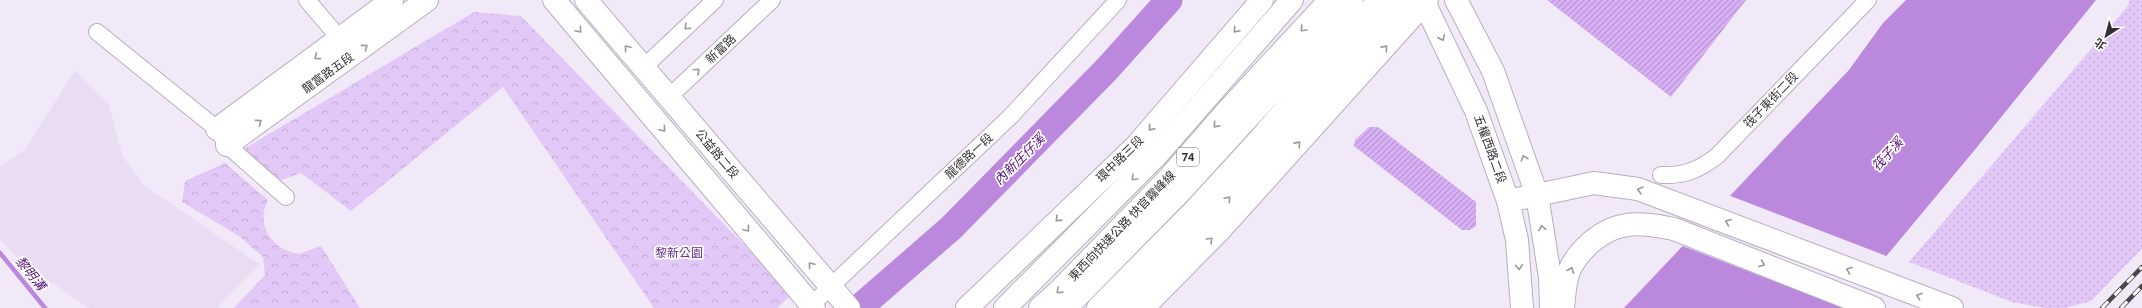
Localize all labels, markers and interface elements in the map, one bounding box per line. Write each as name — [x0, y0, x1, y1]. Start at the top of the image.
north arrow — [2086, 16, 2126, 56]
one-way arrow — [684, 22, 692, 30]
one-way arrow — [1300, 24, 1308, 32]
one-way arrow — [575, 25, 582, 32]
one-way arrow — [1234, 25, 1241, 32]
street label: 新富路 — [702, 30, 740, 67]
one-way arrow — [1437, 34, 1445, 42]
text: 北 — [2091, 35, 2109, 54]
one-way arrow — [361, 44, 368, 52]
one-way arrow — [1380, 45, 1388, 53]
one-way arrow — [625, 46, 632, 53]
street label: 龍富路五段 — [298, 48, 357, 97]
one-way arrow — [314, 52, 321, 59]
one-way arrow — [692, 68, 700, 76]
street label: 筏子東街二段 — [1740, 68, 1802, 131]
street label: 五權西路二段 — [1470, 112, 1511, 186]
one-way arrow — [255, 120, 262, 127]
one-way arrow — [1213, 120, 1220, 127]
one-way arrow — [1149, 123, 1156, 131]
one-way arrow — [658, 125, 665, 132]
street label: 公益路二段 — [692, 125, 743, 182]
water label: 內新庄仔溪 — [990, 128, 1050, 188]
street label: 龍德路一段 — [941, 129, 996, 182]
street label: 環中路三段 — [1092, 132, 1147, 186]
water label: 筏子溪 — [1867, 132, 1908, 175]
one-way arrow — [1293, 142, 1300, 149]
road number: 74 — [1177, 148, 1199, 166]
one-way arrow — [1520, 155, 1529, 162]
street label: 東西向快速公路 快官霧峰線 — [1064, 167, 1179, 284]
one-way arrow — [1132, 173, 1139, 181]
one-way arrow — [1637, 187, 1643, 195]
one-way arrow — [1223, 196, 1230, 203]
one-way arrow — [1055, 214, 1063, 222]
one-way arrow — [1725, 219, 1732, 227]
one-way arrow — [742, 224, 749, 231]
one-way arrow — [1538, 225, 1547, 231]
one-way arrow — [1205, 237, 1213, 245]
park label: 黎新公園 — [655, 244, 703, 261]
water label: 黎明溝 — [12, 252, 52, 295]
one-way arrow — [1758, 259, 1765, 267]
one-way arrow — [809, 262, 816, 269]
one-way arrow — [1514, 264, 1523, 270]
one-way arrow — [1846, 266, 1853, 274]
one-way arrow — [1566, 267, 1574, 274]
one-way arrow — [1056, 286, 1064, 294]
one-way arrow — [1916, 292, 1923, 300]

